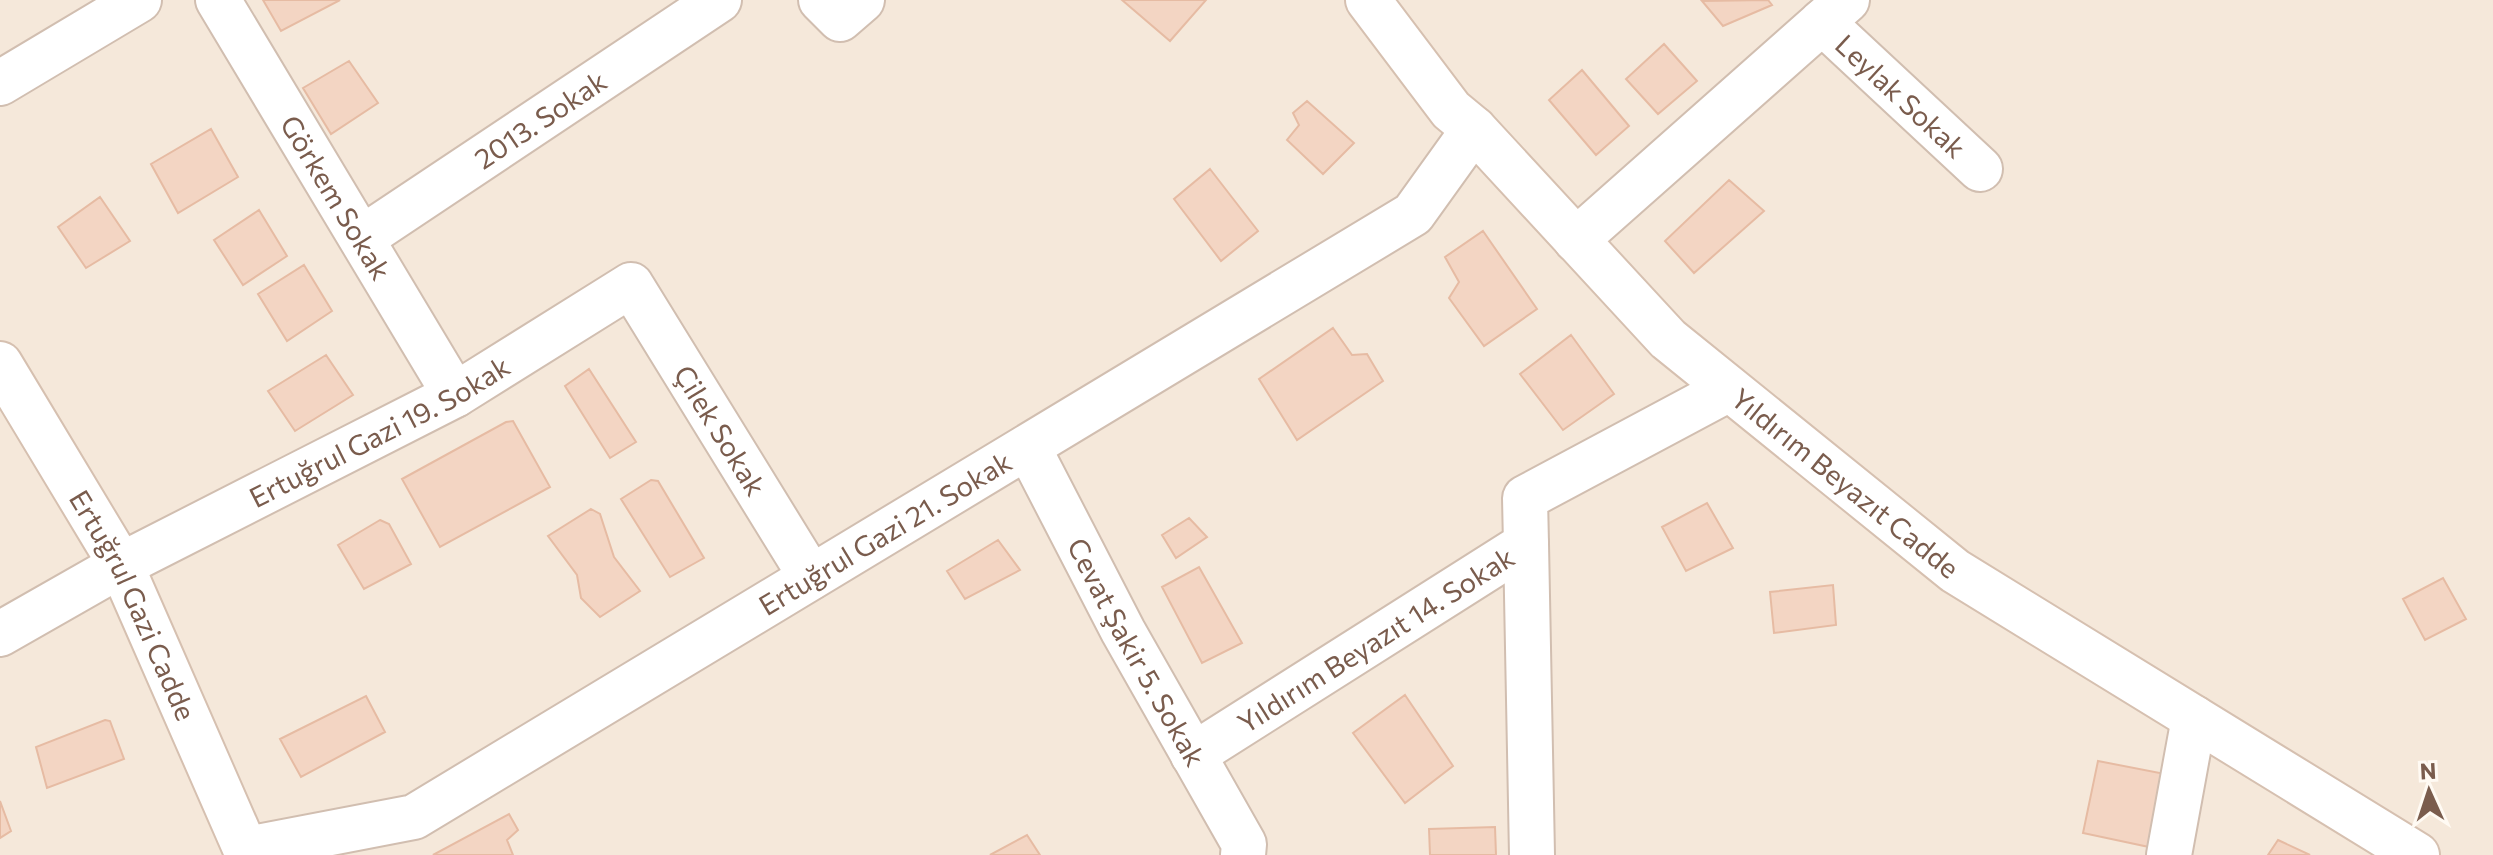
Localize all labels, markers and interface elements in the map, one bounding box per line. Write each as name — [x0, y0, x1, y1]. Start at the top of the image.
street label: Leylak Sokak — [1829, 27, 1973, 164]
street label: 2013. Sokak — [468, 63, 612, 175]
street label: Görkem Sokak — [274, 109, 399, 286]
street label: Ertuğrul Gazi 19. Sokak — [243, 348, 516, 514]
street label: Çilek Sokak — [667, 359, 773, 502]
street label: Yıldırım Beyazıt Cadde — [1725, 381, 1966, 585]
street label: Ertuğrul Gazi 21. Sokak — [752, 444, 1017, 622]
street label: Ertuğrul Gazi Cadde — [63, 484, 204, 725]
street label: Cevat Şakir 5. Sokak — [1061, 532, 1213, 772]
street label: Yıldırım Beyazıt 14. Sokak — [1231, 539, 1520, 740]
north arrow — [2389, 751, 2469, 831]
text: N — [2419, 757, 2437, 784]

